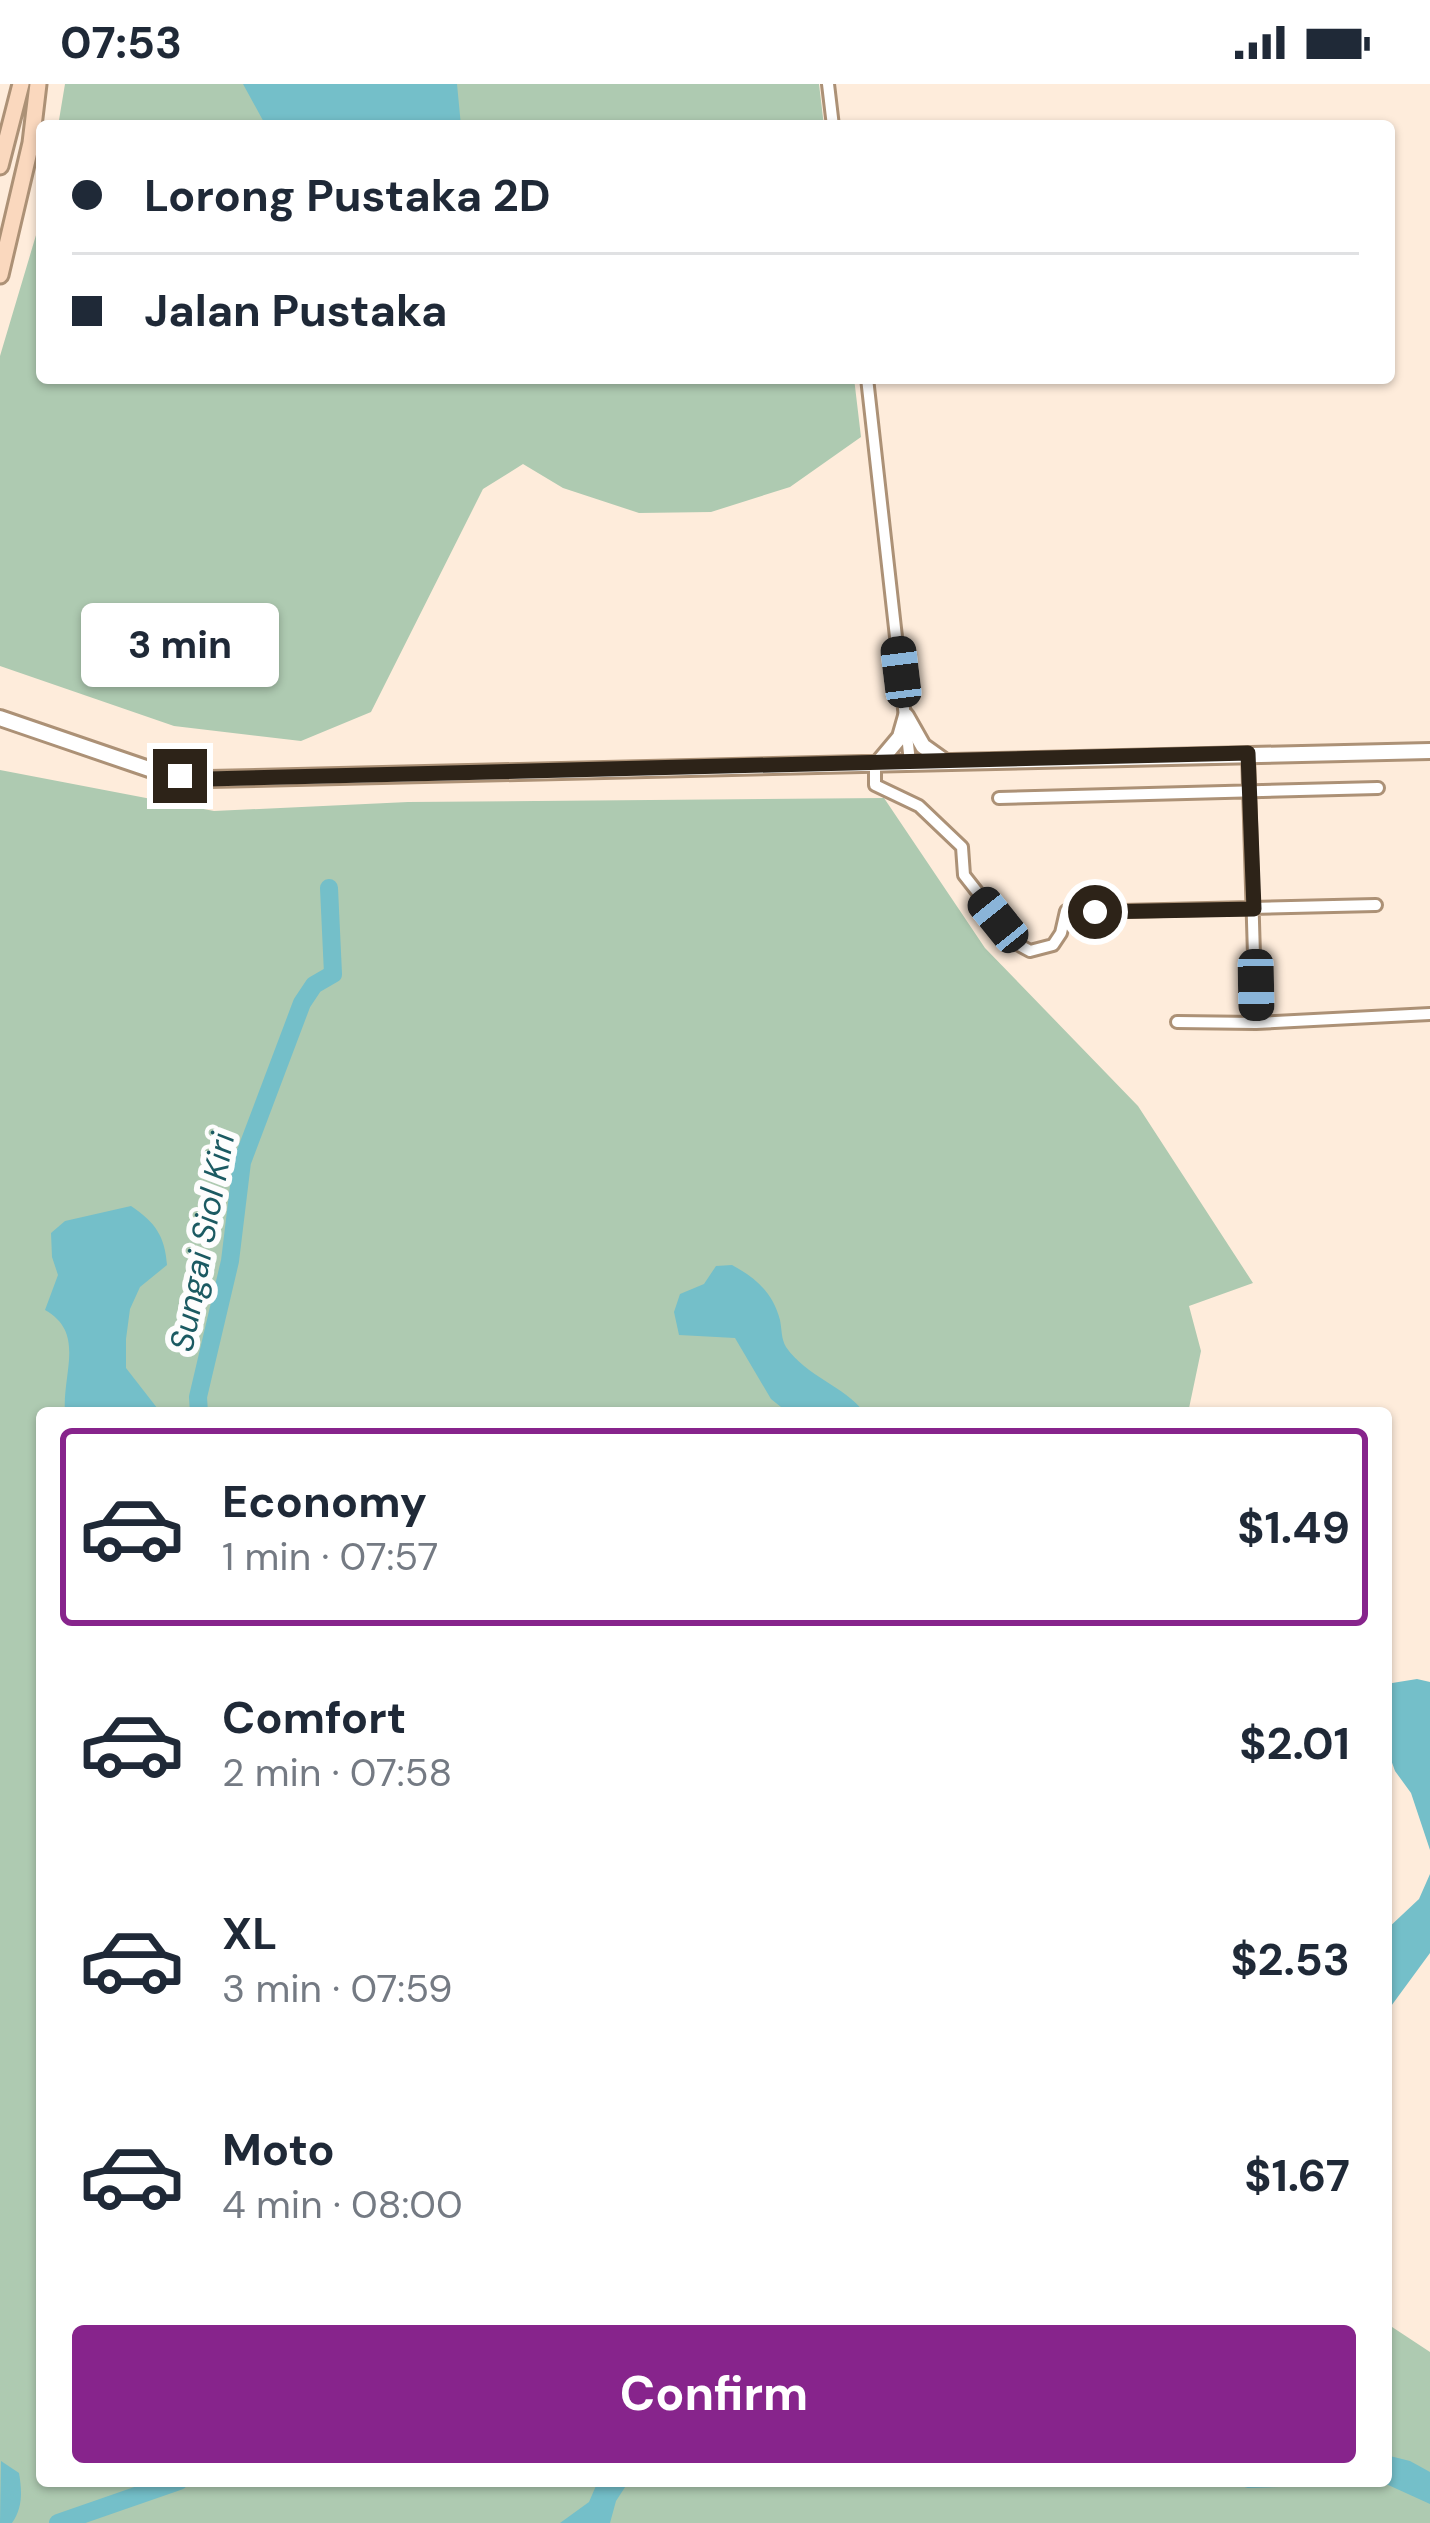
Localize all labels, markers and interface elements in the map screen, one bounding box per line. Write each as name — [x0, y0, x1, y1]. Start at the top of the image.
text: 07:53 — [60, 13, 182, 72]
text: Lorong Pustaka 2D — [144, 166, 551, 225]
text: Jalan Pustaka — [144, 281, 447, 340]
callout: 3 min — [81, 602, 279, 686]
text: 3 min — [128, 619, 232, 670]
car — [879, 634, 923, 710]
route end — [153, 749, 207, 803]
car — [961, 881, 1035, 959]
route start — [1068, 885, 1122, 939]
car — [1237, 949, 1275, 1021]
water label: Sungai Siol Kiri — [160, 1128, 244, 1355]
text: Economy — [222, 1472, 427, 1531]
icon: car — [78, 1473, 186, 1581]
text: $1.49 — [1237, 1498, 1350, 1557]
text: 1 min · 07:57 — [222, 1531, 438, 1582]
text: Comfort — [222, 1688, 406, 1747]
icon: car — [78, 1689, 186, 1797]
text: $2.01 — [1239, 1714, 1350, 1773]
text: 2 min · 07:58 — [222, 1747, 452, 1798]
text: XL — [222, 1904, 277, 1963]
icon: car — [78, 1905, 186, 2013]
text: $2.53 — [1230, 1930, 1350, 1989]
text: 3 min · 07:59 — [222, 1963, 452, 2014]
text: Moto — [222, 2120, 335, 2179]
icon: car — [78, 2121, 186, 2229]
text: $1.67 — [1244, 2146, 1350, 2205]
text: 4 min · 08:00 — [222, 2179, 463, 2230]
button: Confirm — [72, 2325, 1356, 2463]

